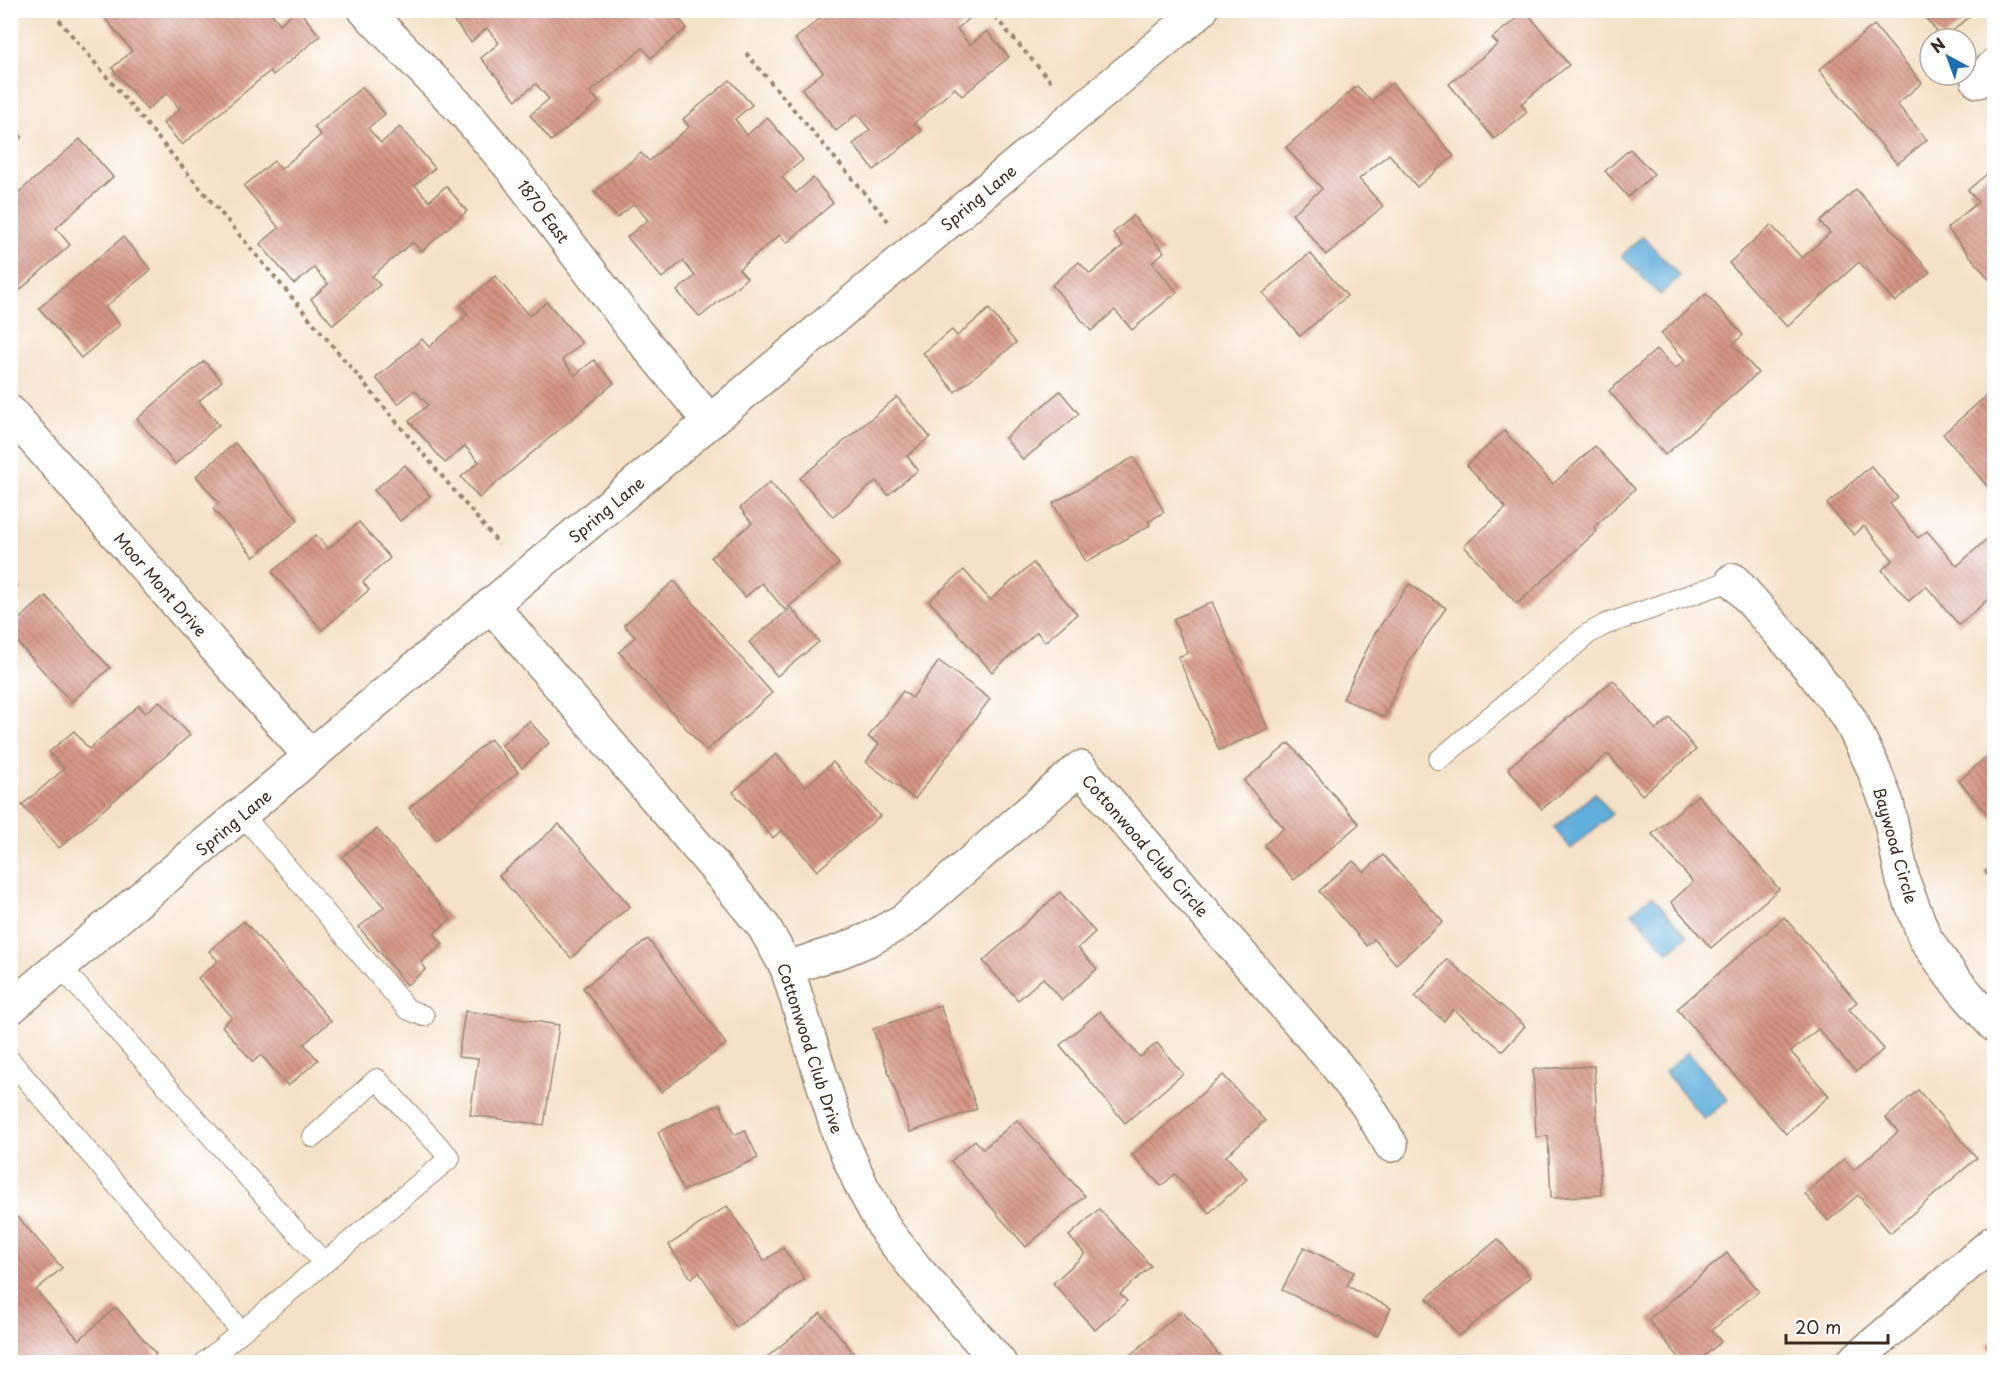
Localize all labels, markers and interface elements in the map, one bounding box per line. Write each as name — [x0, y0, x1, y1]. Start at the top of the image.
north arrow — [1918, 27, 1978, 87]
text: N — [1925, 32, 1950, 58]
street label: Spring Lane — [935, 158, 1021, 236]
street label: 1870 East — [512, 174, 576, 248]
street label: Spring Lane — [563, 470, 649, 548]
street label: Moor Mont Drive — [109, 527, 213, 641]
street label: Cottonwood Club Circle — [1077, 768, 1215, 922]
street label: Spring Lane — [190, 783, 276, 861]
street label: Baywood Circle — [1868, 784, 1924, 906]
street label: Cottonwood Club Drive — [772, 960, 850, 1137]
scale bar — [1786, 1307, 1888, 1345]
text: 20 m — [1795, 1313, 1841, 1340]

